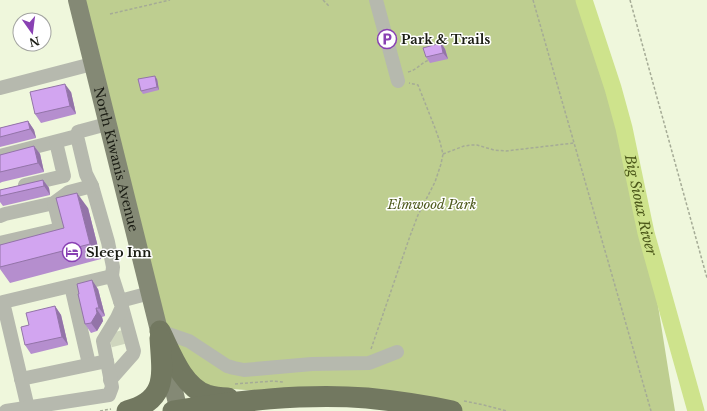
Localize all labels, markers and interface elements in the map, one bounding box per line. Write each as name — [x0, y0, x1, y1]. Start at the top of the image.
north arrow — [12, 12, 52, 52]
parking icon: Park & Trails — [376, 28, 398, 50]
place label: Park & Trails — [401, 31, 490, 48]
text: N — [27, 34, 41, 50]
street label: North Kiwanis Avenue — [90, 85, 143, 233]
water label: Big Sioux River — [621, 152, 661, 258]
park label: Elmwood Park — [387, 196, 477, 213]
hotel icon: Sleep Inn — [61, 241, 83, 263]
place label: Sleep Inn — [86, 244, 152, 261]

